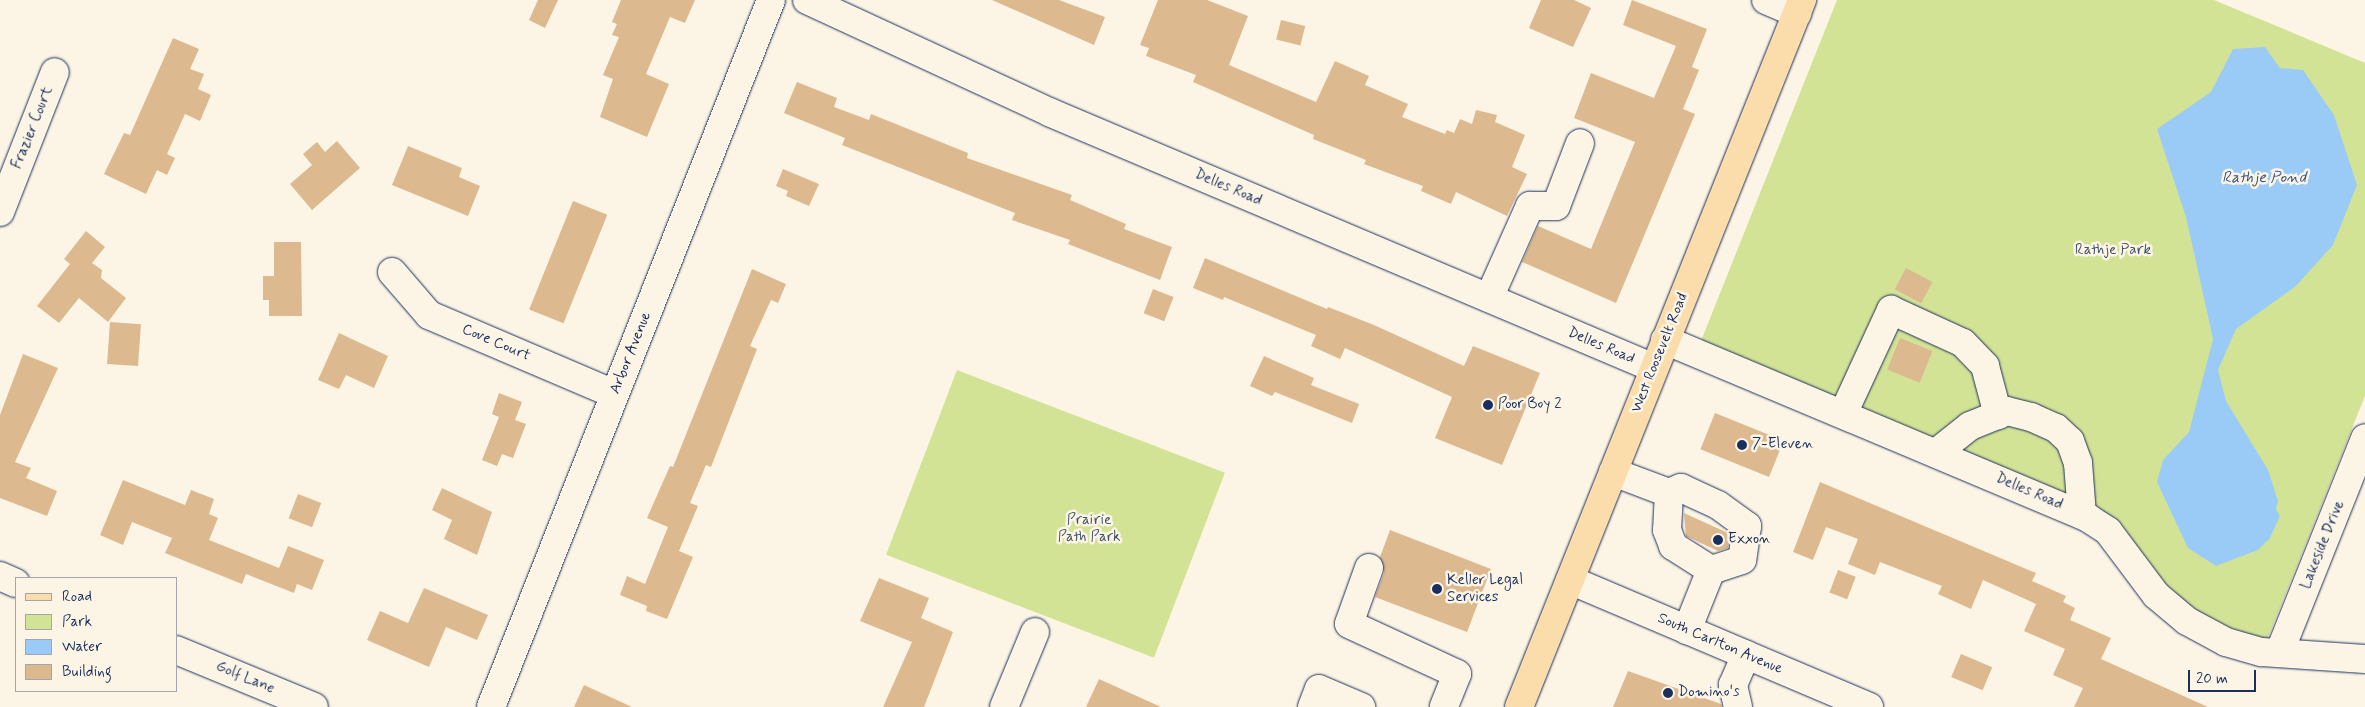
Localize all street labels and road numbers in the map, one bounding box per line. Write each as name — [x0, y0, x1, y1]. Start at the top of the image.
street label: Frazier Court — [8, 85, 58, 171]
street label: Delles Road — [1192, 166, 1264, 210]
street label: West Roosevelt Road — [1628, 291, 1692, 415]
street label: Arbor Avenue — [606, 308, 656, 398]
street label: Cove Court — [460, 321, 532, 365]
street label: Delles Road — [1565, 324, 1637, 368]
street label: Delles Road — [1993, 470, 2065, 514]
street label: Lakeside Drive — [2297, 499, 2349, 591]
street label: South Carlton Avenue — [1653, 609, 1787, 679]
street label: Golf Lane — [213, 658, 277, 698]

